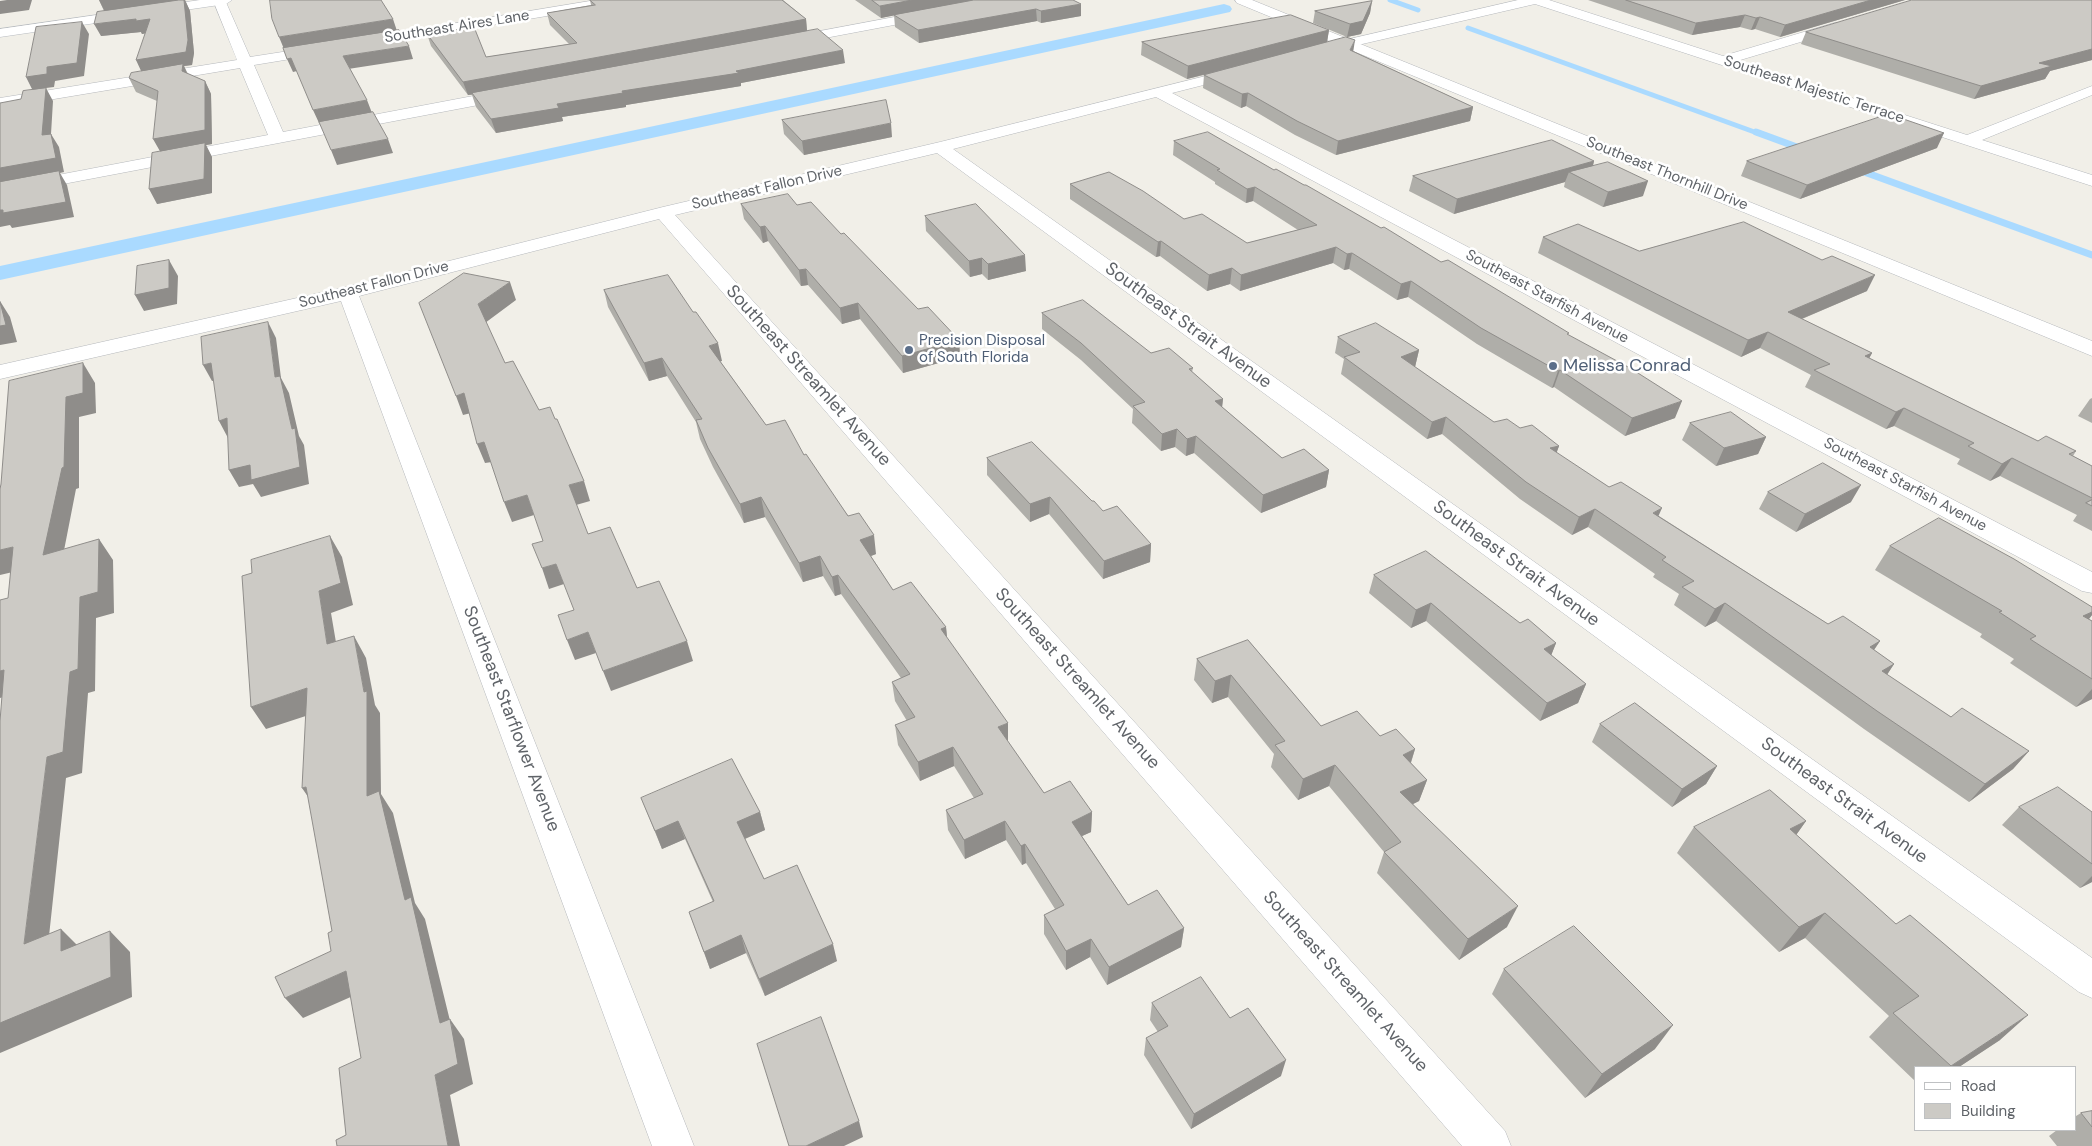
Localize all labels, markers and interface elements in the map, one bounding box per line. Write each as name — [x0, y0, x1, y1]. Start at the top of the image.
street label: Southeast Aires Lane — [383, 7, 531, 47]
street label: Southeast Majestic Terrace — [1722, 52, 1906, 128]
street label: Southeast Thornhill Drive — [1583, 133, 1751, 215]
street label: Southeast Fallon Drive — [690, 162, 844, 214]
street label: Southeast Starfish Avenue — [1462, 246, 1632, 348]
street label: Southeast Fallon Drive — [297, 258, 451, 312]
street label: Southeast Strait Avenue — [1101, 258, 1275, 394]
street label: Southeast Streamlet Avenue — [721, 281, 895, 471]
place label: Precision Disposal of South Florida — [919, 332, 1045, 367]
marker: Precision Disposal of South Florida — [903, 344, 915, 356]
place label: Melissa Conrad — [1563, 355, 1691, 377]
marker: Melissa Conrad — [1547, 360, 1559, 372]
street label: Southeast Starfish Avenue — [1820, 434, 1990, 536]
street label: Southeast Strait Avenue — [1429, 496, 1603, 632]
street label: Southeast Streamlet Avenue — [990, 584, 1164, 774]
street label: Southeast Starflower Avenue — [458, 603, 564, 835]
street label: Southeast Strait Avenue — [1757, 733, 1931, 869]
street label: Southeast Streamlet Avenue — [1258, 887, 1432, 1077]
legend — [1914, 1066, 2077, 1131]
text: Road — [1961, 1076, 1996, 1096]
text: Building — [1961, 1101, 2016, 1121]

